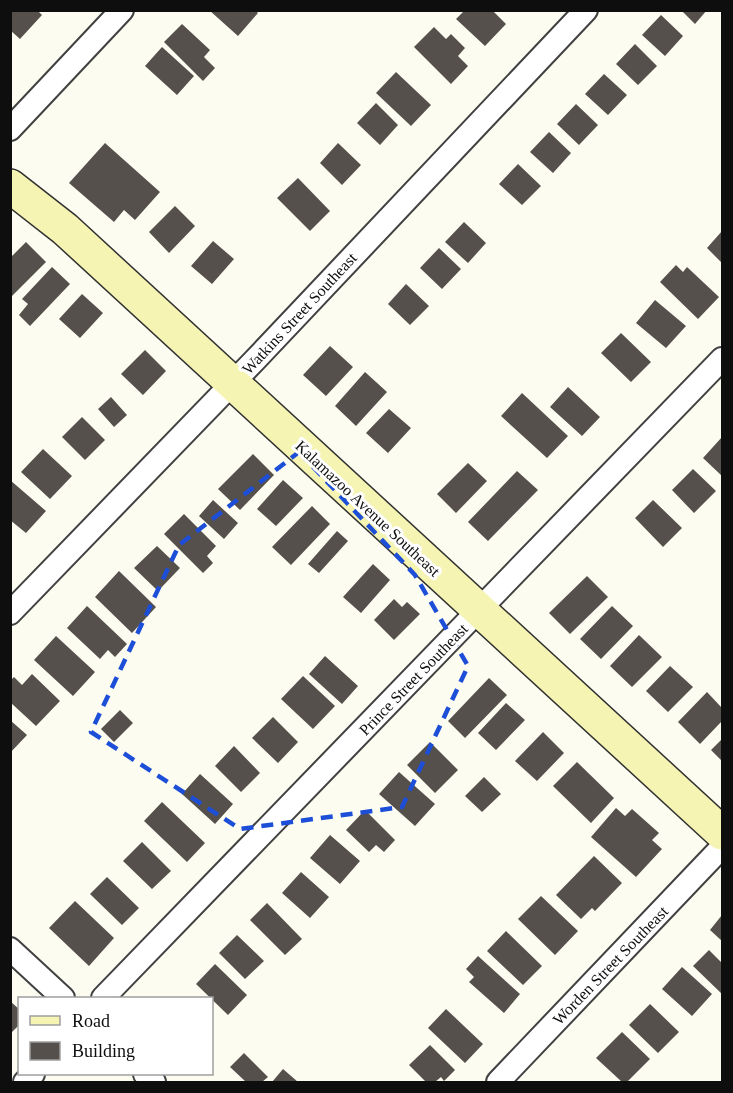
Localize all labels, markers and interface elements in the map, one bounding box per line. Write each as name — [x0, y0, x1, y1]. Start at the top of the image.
street label: Watkins Street Southeast — [239, 249, 360, 377]
street label: Kalamazoo Avenue Southeast — [292, 437, 444, 580]
street label: Prince Street Southeast — [356, 620, 471, 739]
street label: Worden Street Southeast — [549, 902, 672, 1028]
legend — [18, 997, 213, 1075]
text: Road — [72, 1011, 110, 1031]
text: Building — [72, 1041, 135, 1061]

